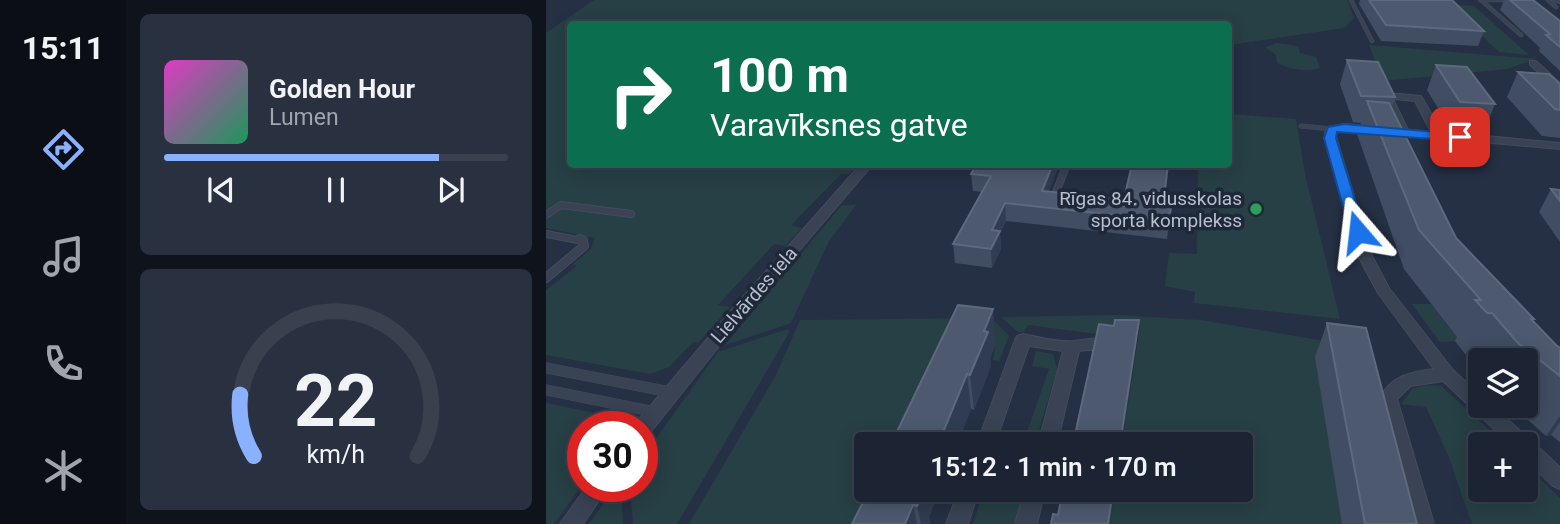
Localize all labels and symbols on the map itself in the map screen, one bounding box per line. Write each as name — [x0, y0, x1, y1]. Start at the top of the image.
pin — [1430, 107, 1490, 167]
place label: Rīgas 84. vidusskolas sporta komplekss — [1059, 187, 1242, 232]
position arrow — [1321, 195, 1395, 269]
marker: Rīgas 84. vidusskolas sporta komplekss — [1248, 201, 1264, 217]
street label: Lielvārdes iela — [706, 242, 802, 348]
speed limit sign: 30 — [567, 411, 658, 502]

